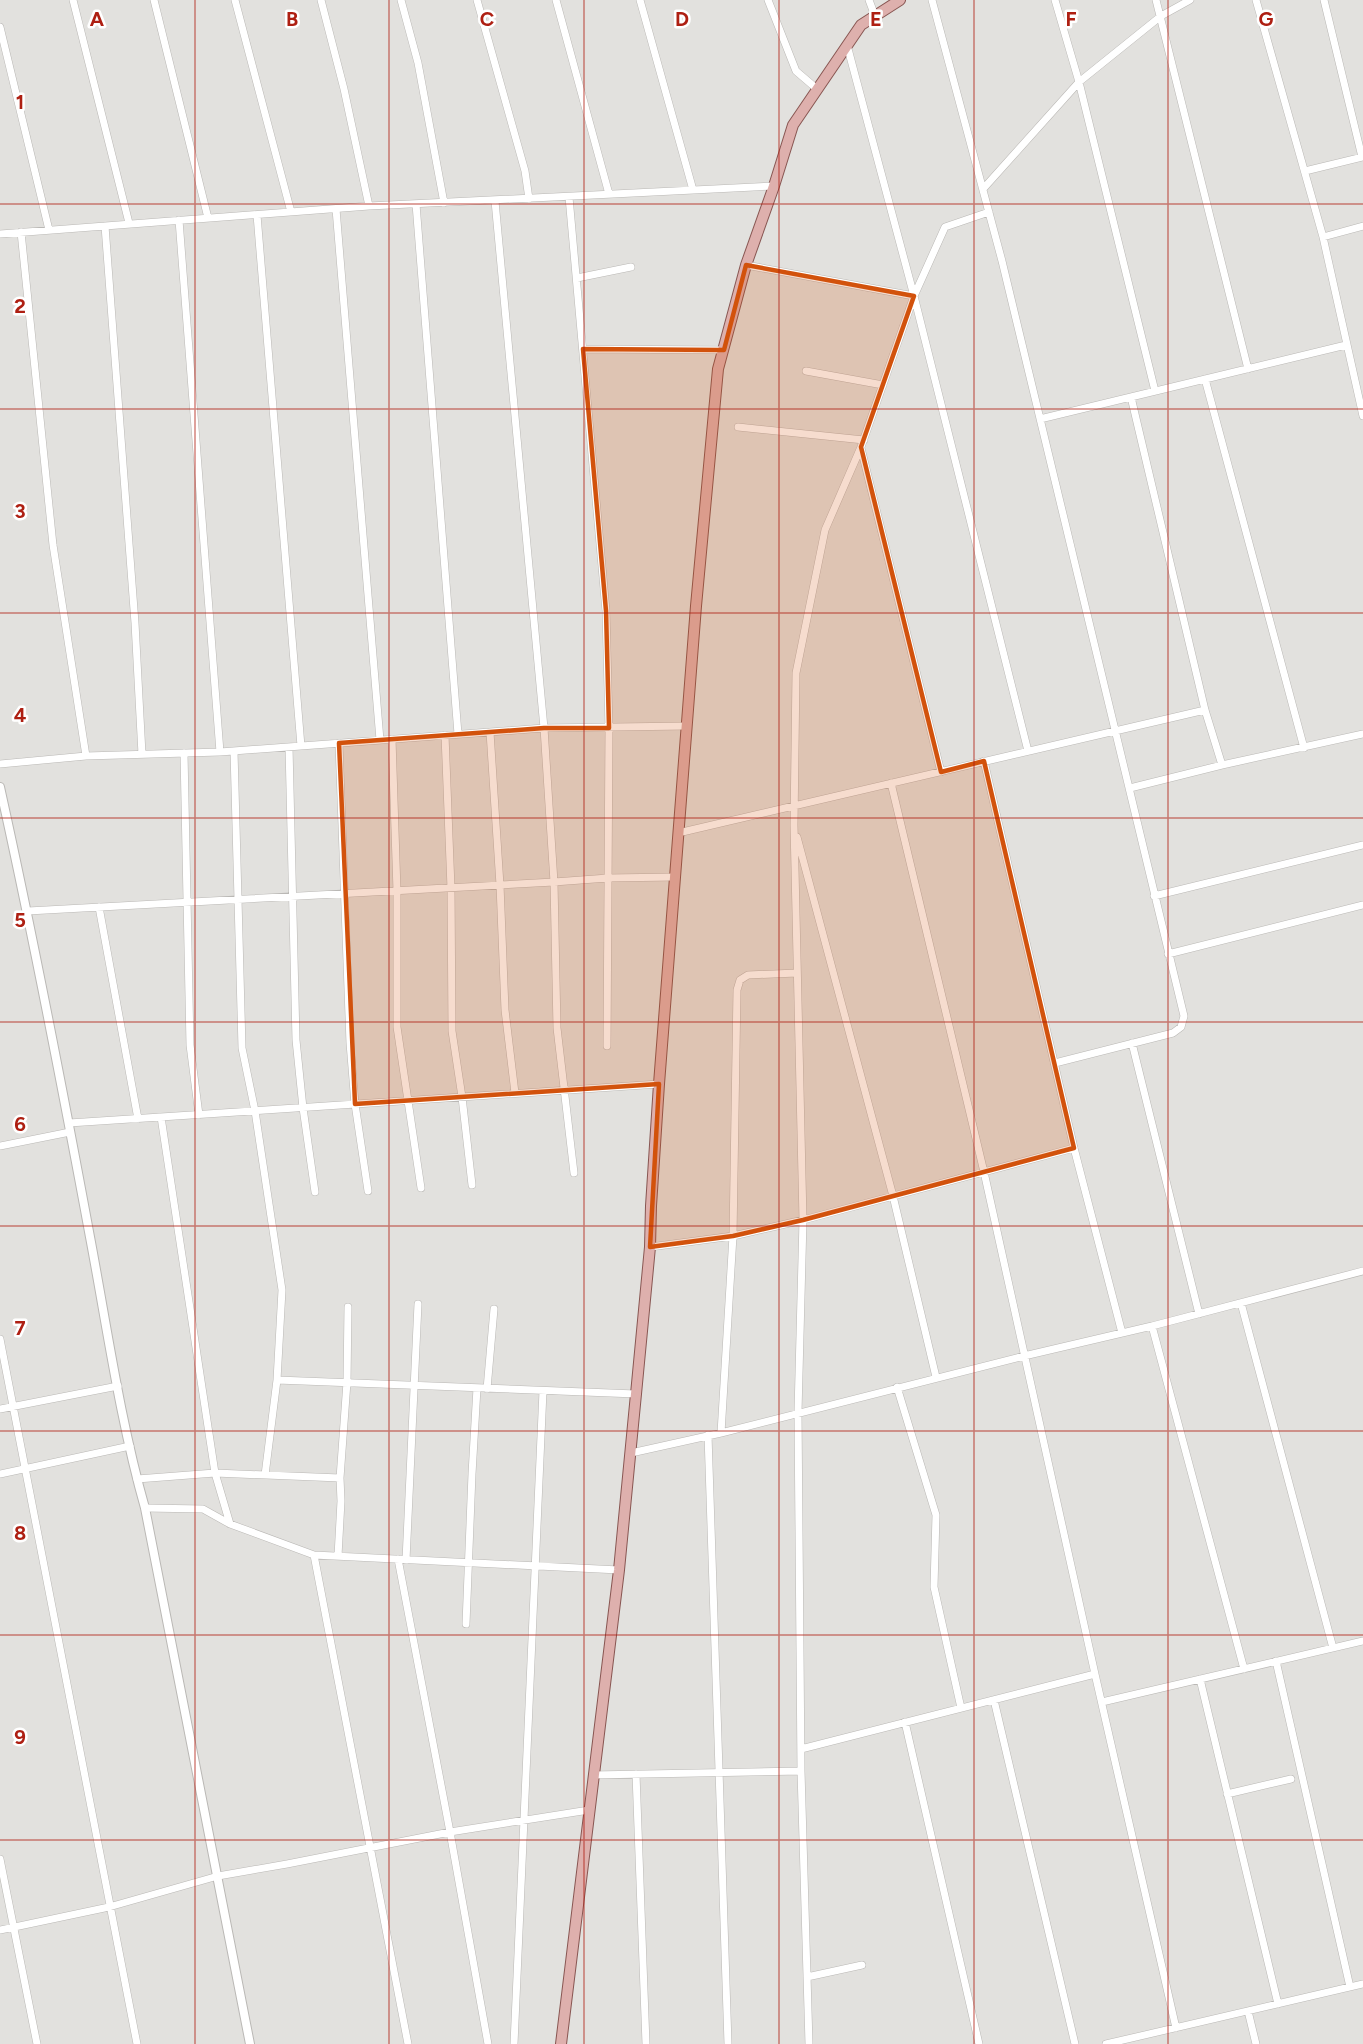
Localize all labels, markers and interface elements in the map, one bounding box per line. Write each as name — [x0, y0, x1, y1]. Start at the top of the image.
text: A — [90, 7, 105, 31]
text: B — [286, 7, 298, 31]
text: C — [480, 7, 494, 31]
text: D — [675, 7, 689, 31]
text: E — [870, 7, 882, 31]
text: F — [1065, 7, 1077, 31]
text: G — [1259, 7, 1274, 31]
text: 1 — [16, 90, 24, 114]
text: 2 — [14, 294, 26, 318]
text: 3 — [14, 499, 26, 523]
text: 4 — [14, 703, 27, 727]
text: 5 — [14, 908, 26, 932]
text: 6 — [14, 1112, 26, 1136]
text: 7 — [14, 1316, 26, 1340]
text: 8 — [14, 1521, 26, 1545]
text: 9 — [14, 1725, 26, 1749]

